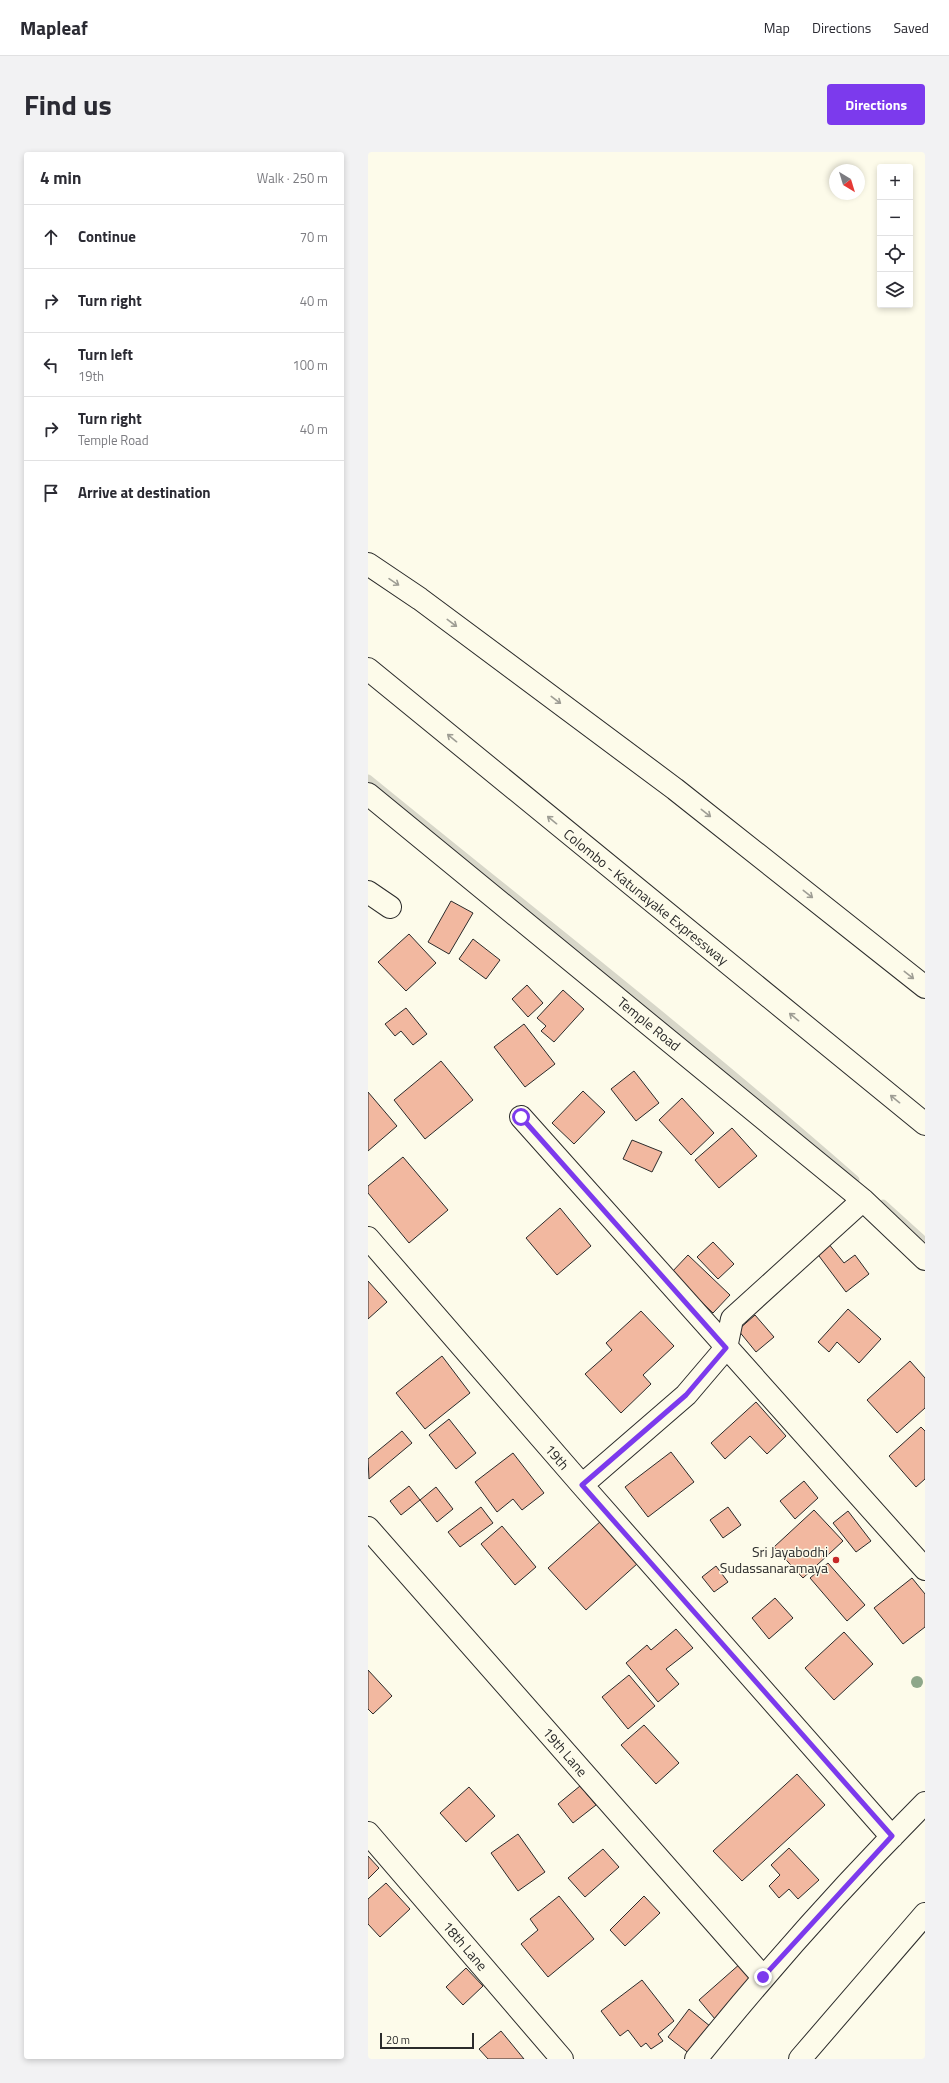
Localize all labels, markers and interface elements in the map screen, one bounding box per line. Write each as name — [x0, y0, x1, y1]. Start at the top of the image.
text: Mapleaf — [20, 13, 88, 42]
text: Map — [764, 17, 790, 38]
text: Directions — [812, 17, 871, 38]
text: Saved — [893, 17, 929, 38]
text: Find us — [24, 83, 112, 126]
button: Directions — [827, 84, 925, 125]
north arrow — [829, 164, 865, 200]
map controls — [877, 164, 913, 308]
button: + — [877, 164, 913, 200]
text: 4 min — [40, 165, 81, 191]
text: Walk · 250 m — [257, 168, 328, 188]
button: − — [877, 200, 913, 236]
text: Continue — [78, 225, 136, 248]
icon: ahead — [40, 226, 62, 248]
text: 70 m — [300, 227, 328, 247]
button: locate — [877, 236, 913, 272]
button: layers — [877, 272, 913, 308]
text: Turn right — [78, 289, 142, 312]
icon: right — [40, 290, 62, 312]
text: 40 m — [300, 291, 328, 311]
text: Turn left — [78, 343, 133, 366]
icon: left — [40, 354, 62, 376]
text: 100 m — [292, 355, 328, 375]
text: 19th — [78, 366, 104, 386]
text: Turn right — [78, 407, 142, 430]
icon: right — [40, 418, 62, 440]
text: 40 m — [300, 419, 328, 439]
text: Temple Road — [78, 430, 149, 450]
text: Arrive at destination — [78, 481, 211, 504]
icon: arrive — [40, 482, 62, 504]
one-way arrow — [388, 578, 399, 586]
one-way arrow — [446, 618, 457, 627]
one-way arrow — [550, 696, 561, 704]
one-way arrow — [446, 733, 457, 742]
one-way arrow — [700, 809, 711, 817]
one-way arrow — [547, 815, 558, 824]
street label: Colombo - Katunayake Expressway — [559, 823, 733, 970]
one-way arrow — [802, 890, 813, 898]
one-way arrow — [904, 970, 915, 979]
street label: Temple Road — [613, 992, 685, 1056]
one-way arrow — [789, 1013, 800, 1022]
one-way arrow — [889, 1095, 900, 1104]
route start — [512, 1108, 530, 1126]
street label: 19th — [540, 1439, 575, 1474]
place label: Sri Jayabodhi Sudassanaramaya — [720, 1541, 828, 1578]
marker: Sri Jayabodhi Sudassanaramaya — [831, 1555, 841, 1565]
street label: 19th Lane — [538, 1722, 593, 1781]
street label: 18th Lane — [438, 1916, 493, 1975]
route end — [754, 1968, 772, 1986]
scale bar — [380, 2031, 474, 2050]
text: 20 m — [386, 2032, 410, 2048]

